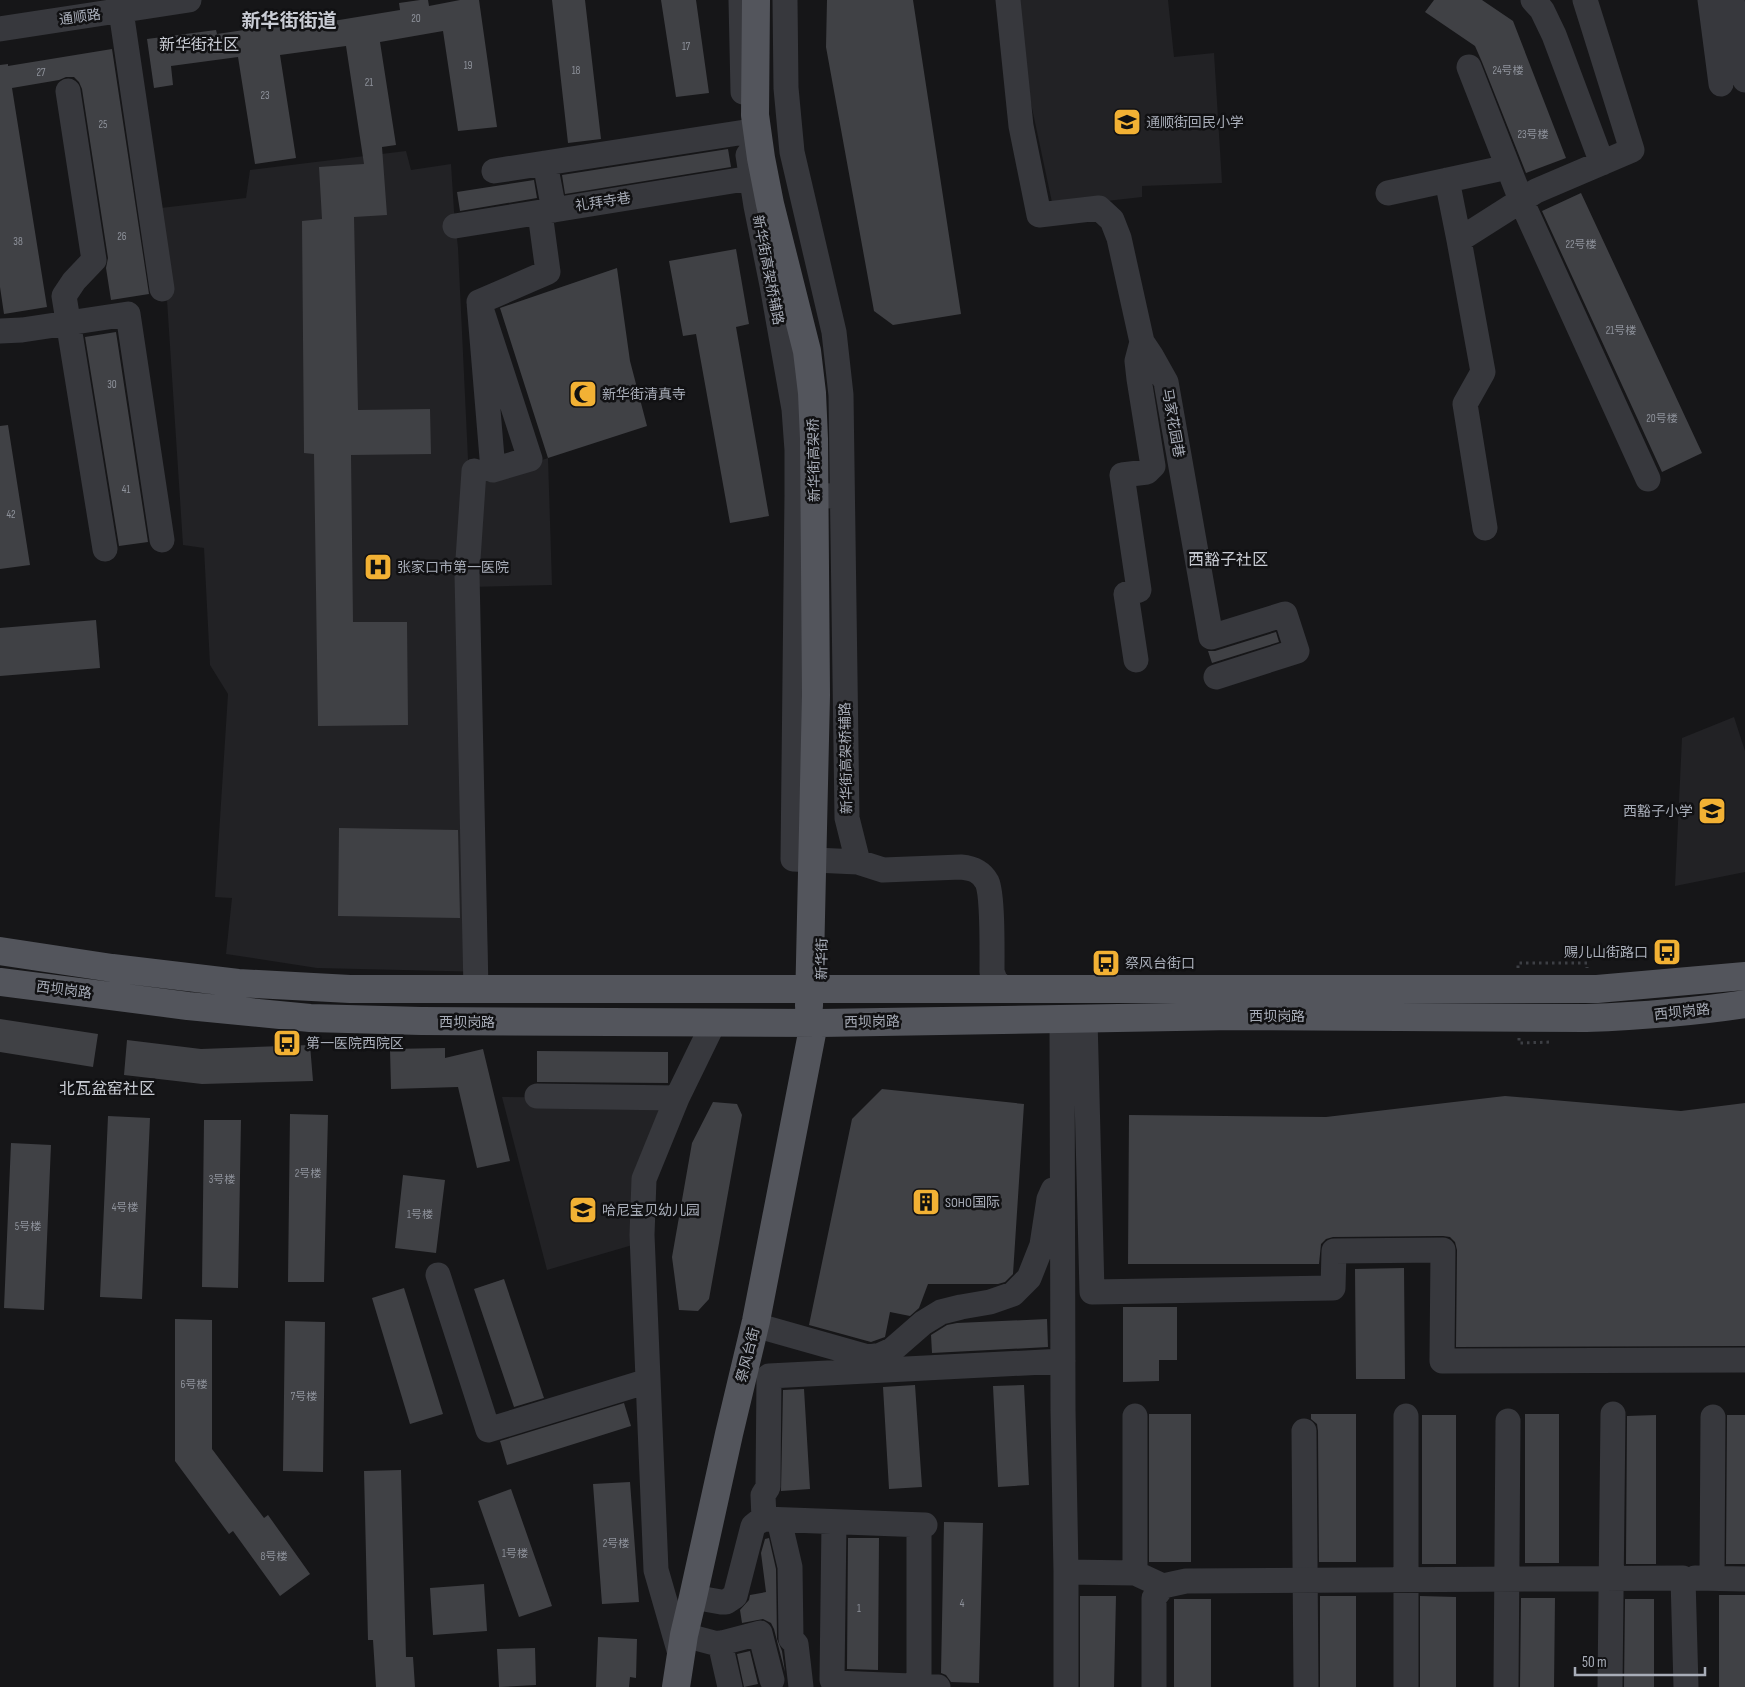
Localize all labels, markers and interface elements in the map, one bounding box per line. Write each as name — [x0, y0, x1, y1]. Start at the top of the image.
street label: 通顺路 — [58, 6, 102, 28]
district label: 新华街街道 — [241, 10, 337, 33]
house number: 20 — [411, 12, 421, 25]
district label: 新华街社区 — [159, 36, 239, 55]
house number: 17 — [682, 40, 691, 53]
house number: 19 — [464, 59, 472, 72]
house number: 18 — [572, 64, 581, 77]
house number: 24号楼 — [1492, 64, 1524, 77]
house number: 27 — [37, 66, 46, 79]
house number: 21 — [365, 76, 373, 89]
house number: 23 — [260, 89, 270, 102]
school or university icon: 通顺街回民小学 — [1112, 107, 1142, 137]
place label: 通顺街回民小学 — [1146, 114, 1244, 131]
house number: 25 — [99, 118, 107, 131]
house number: 23号楼 — [1517, 128, 1549, 141]
street label: 礼拜寺巷 — [574, 189, 632, 215]
street label: 新华街高架桥辅路 — [749, 213, 787, 327]
house number: 26 — [117, 230, 127, 243]
house number: 38 — [13, 235, 23, 248]
house number: 22号楼 — [1565, 238, 1597, 251]
house number: 21号楼 — [1606, 324, 1636, 337]
house number: 30 — [107, 378, 117, 391]
mosque icon: 新华街清真寺 — [568, 379, 598, 409]
place label: 新华街清真寺 — [602, 386, 686, 403]
street label: 马家花园巷 — [1159, 387, 1187, 459]
house number: 20号楼 — [1646, 412, 1678, 425]
street label: 新华街高架桥 — [805, 418, 823, 502]
house number: 41 — [122, 483, 130, 496]
house number: 42 — [6, 508, 16, 521]
district label: 西豁子社区 — [1188, 551, 1268, 570]
hospital icon: 张家口市第一医院 — [363, 552, 393, 582]
place label: 张家口市第一医院 — [397, 559, 509, 576]
street label: 新华街高架桥辅路 — [837, 702, 855, 814]
school or university icon: 西豁子小学 — [1697, 796, 1727, 826]
place label: 西豁子小学 — [1623, 803, 1693, 820]
bus stop icon: 赐儿山街路口 — [1652, 937, 1682, 967]
street label: 新华街 — [813, 938, 831, 980]
place label: 赐儿山街路口 — [1564, 944, 1648, 961]
bus stop icon: 祭风台街口 — [1091, 948, 1121, 978]
place label: 祭风台街口 — [1125, 955, 1195, 972]
street label: 西坝岗路 — [35, 978, 93, 1002]
street label: 西坝岗路 — [1653, 1001, 1711, 1023]
street label: 西坝岗路 — [1249, 1008, 1305, 1025]
street label: 西坝岗路 — [844, 1013, 900, 1031]
street label: 西坝岗路 — [439, 1014, 495, 1031]
bus stop icon: 第一医院西院区 — [272, 1028, 302, 1058]
place label: 第一医院西院区 — [306, 1035, 404, 1052]
district label: 北瓦盆窑社区 — [59, 1080, 155, 1099]
house number: 2号楼 — [295, 1167, 321, 1180]
house number: 3号楼 — [209, 1173, 235, 1186]
building icon: SOHO国际 — [911, 1187, 941, 1217]
place label: SOHO国际 — [945, 1194, 1000, 1211]
school or university icon: 哈尼宝贝幼儿园 — [568, 1195, 598, 1225]
house number: 4号楼 — [112, 1201, 138, 1214]
place label: 哈尼宝贝幼儿园 — [602, 1202, 700, 1219]
house number: 1号楼 — [407, 1208, 433, 1221]
house number: 5号楼 — [15, 1220, 41, 1233]
street label: 祭风台街 — [733, 1326, 763, 1384]
house number: 6号楼 — [181, 1378, 207, 1391]
house number: 7号楼 — [291, 1390, 317, 1403]
house number: 2号楼 — [603, 1537, 629, 1550]
house number: 1号楼 — [502, 1547, 528, 1560]
house number: 8号楼 — [261, 1550, 287, 1563]
house number: 4 — [960, 1597, 965, 1610]
house number: 1 — [857, 1602, 861, 1615]
scale bar — [1575, 1644, 1705, 1676]
text: 50 m — [1582, 1653, 1607, 1672]

